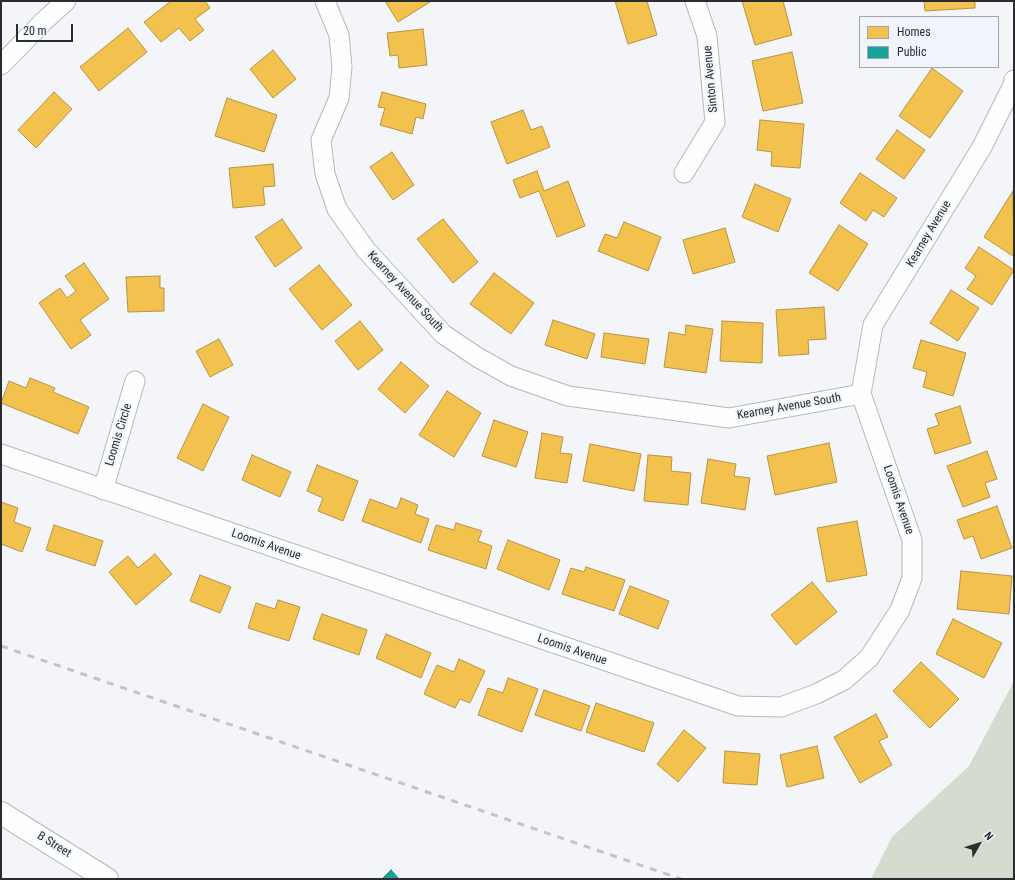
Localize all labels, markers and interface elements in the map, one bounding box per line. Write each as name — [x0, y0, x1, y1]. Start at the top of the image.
scale bar — [18, 16, 75, 42]
legend — [859, 16, 999, 68]
text: 20 m — [23, 24, 47, 38]
text: Homes — [897, 25, 931, 39]
street label: Sinton Avenue — [701, 45, 721, 113]
text: Public — [897, 45, 926, 59]
street label: Kearney Avenue — [903, 198, 955, 270]
street label: Kearney Avenue South — [364, 249, 446, 335]
street label: Kearney Avenue South — [736, 391, 842, 423]
street label: Loomis Circle — [103, 402, 135, 468]
street label: Loomis Avenue — [879, 463, 917, 537]
street label: Loomis Avenue — [229, 526, 303, 564]
street label: Loomis Avenue — [535, 631, 609, 669]
north arrow — [959, 824, 999, 864]
street label: B Street — [34, 829, 74, 861]
text: N — [982, 829, 996, 843]

